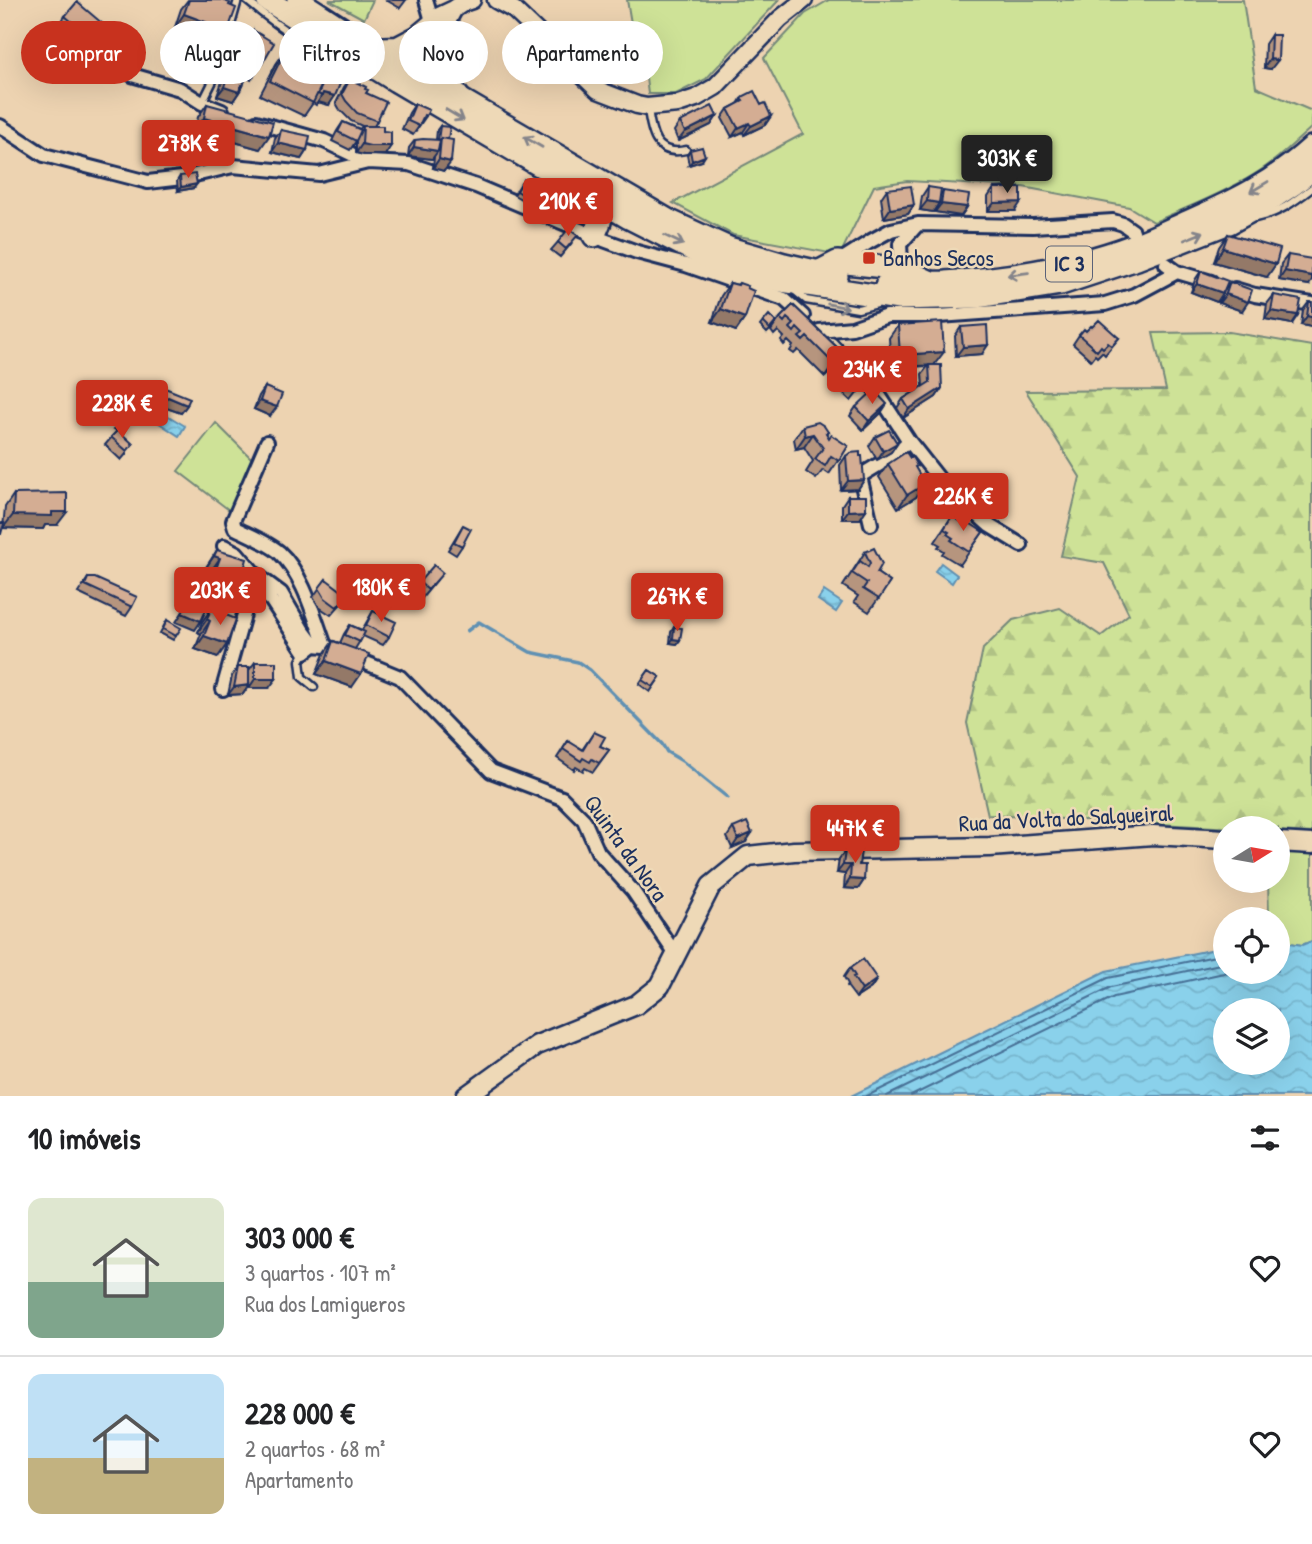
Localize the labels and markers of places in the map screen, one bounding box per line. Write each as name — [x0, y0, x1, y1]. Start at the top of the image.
pin: 278K € — [131, 120, 245, 180]
pin: 303K € — [950, 136, 1064, 195]
pin: 210K € — [511, 178, 625, 238]
place label: Banhos Secos — [883, 242, 994, 273]
marker: Banhos Secos — [861, 250, 877, 266]
pin: 234K € — [815, 346, 929, 406]
pin: 228K € — [65, 380, 179, 440]
pin: 226K € — [906, 474, 1020, 533]
pin: 180K € — [324, 564, 438, 624]
pin: 203K € — [163, 568, 277, 627]
pin: 267K € — [620, 574, 734, 633]
pin: 447K € — [798, 806, 912, 865]

